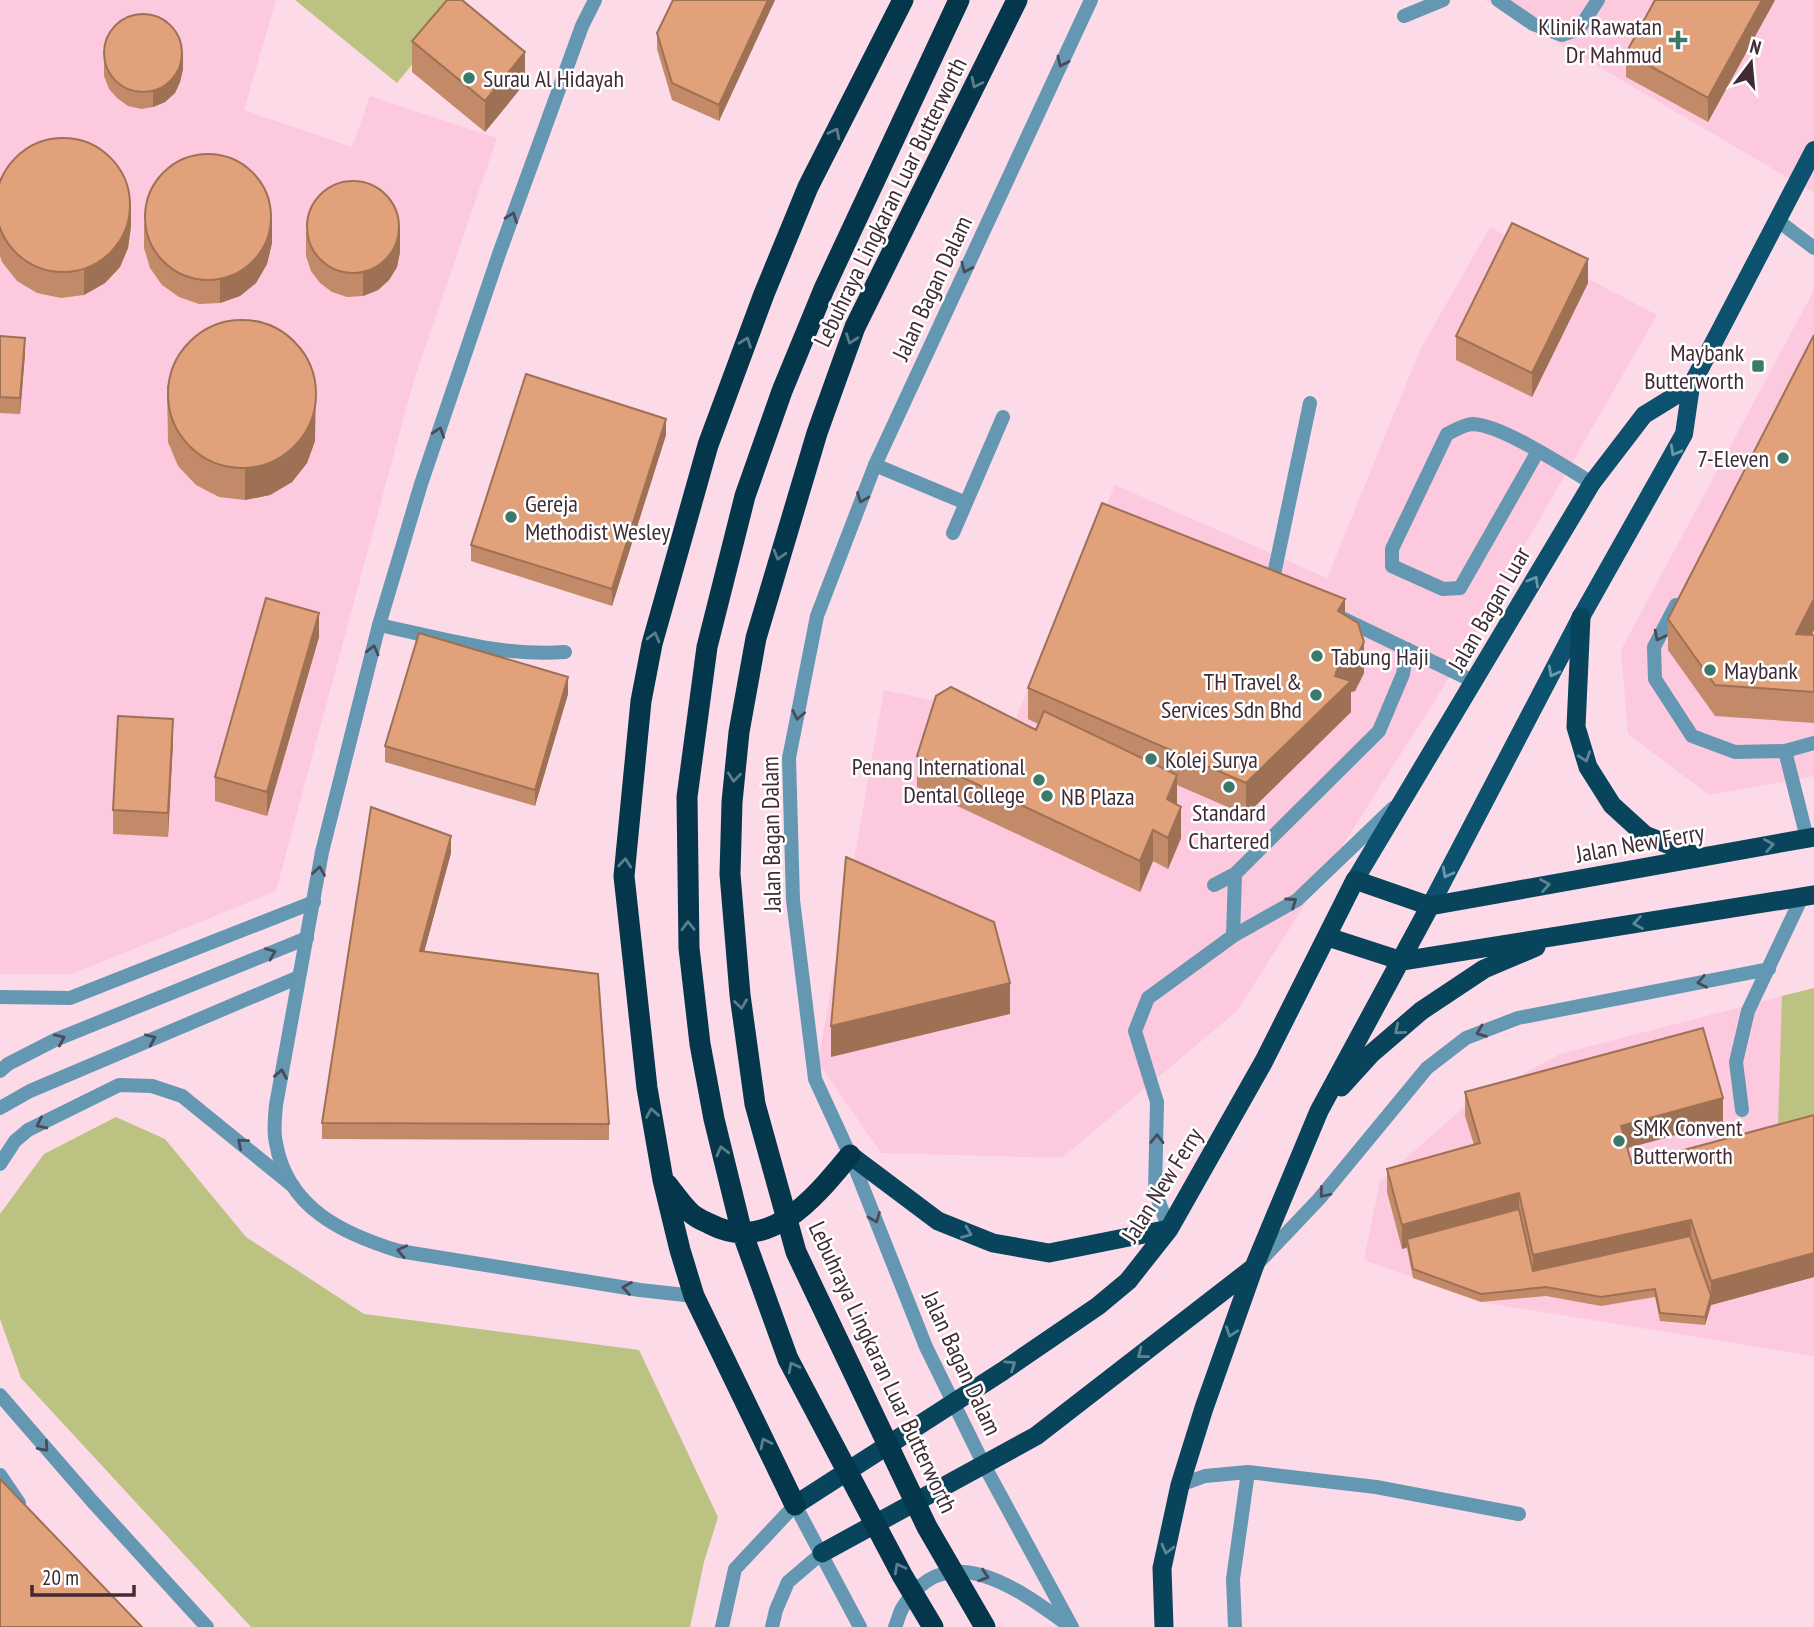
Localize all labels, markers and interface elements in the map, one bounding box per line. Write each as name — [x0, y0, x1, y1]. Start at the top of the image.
place label: Klinik Rawatan Dr Mahmud — [1538, 11, 1662, 70]
north arrow — [1716, 28, 1786, 98]
marker: Klinik Rawatan Dr Mahmud — [1668, 30, 1688, 50]
text: N — [1747, 34, 1764, 60]
street label: Lebuhraya Lingkaran Luar Butterworth — [806, 52, 974, 352]
one-way arrow — [1056, 55, 1070, 67]
place label: Surau Al Hidayah — [483, 63, 624, 94]
marker: Surau Al Hidayah — [461, 70, 477, 86]
one-way arrow — [970, 76, 984, 88]
one-way arrow — [827, 128, 841, 140]
one-way arrow — [504, 211, 518, 223]
street label: Jalan Bagan Dalam — [885, 211, 979, 366]
one-way arrow — [960, 261, 974, 273]
one-way arrow — [845, 333, 859, 345]
one-way arrow — [738, 336, 752, 348]
place label: Maybank Butterworth — [1644, 337, 1745, 396]
marker: Maybank Butterworth — [1750, 358, 1766, 374]
one-way arrow — [431, 427, 445, 439]
place label: 7-Eleven — [1697, 443, 1769, 474]
one-way arrow — [1670, 444, 1683, 457]
marker: 7-Eleven — [1775, 450, 1791, 466]
place label: Gereja Methodist Wesley — [525, 488, 670, 547]
one-way arrow — [857, 491, 871, 503]
marker: Gereja Methodist Wesley — [503, 509, 519, 525]
street label: Jalan Bagan Luar — [1440, 541, 1537, 678]
one-way arrow — [773, 549, 788, 561]
one-way arrow — [1526, 575, 1539, 588]
one-way arrow — [1654, 629, 1668, 641]
one-way arrow — [646, 631, 660, 643]
place label: Tabung Haji — [1331, 641, 1429, 672]
one-way arrow — [365, 644, 379, 656]
marker: Tabung Haji — [1309, 648, 1325, 664]
place label: Maybank — [1724, 655, 1798, 686]
marker: Maybank — [1702, 662, 1718, 678]
one-way arrow — [1547, 665, 1561, 677]
place label: TH Travel & Services Sdn Bhd — [1161, 666, 1302, 725]
marker: TH Travel & Services Sdn Bhd — [1308, 687, 1324, 703]
one-way arrow — [791, 709, 806, 721]
place label: Kolej Surya — [1165, 744, 1258, 775]
place label: Penang International Dental College — [852, 751, 1025, 810]
marker: Kolej Surya — [1143, 751, 1159, 767]
one-way arrow — [1577, 751, 1591, 763]
street label: Jalan Bagan Dalam — [754, 756, 788, 913]
one-way arrow — [727, 772, 742, 783]
marker: Penang International Dental College — [1031, 772, 1047, 788]
marker: Standard Chartered — [1221, 779, 1237, 795]
place label: NB Plaza — [1061, 781, 1135, 812]
marker: NB Plaza — [1039, 788, 1055, 804]
place label: Standard Chartered — [1188, 797, 1270, 856]
street label: Jalan New Ferry — [1572, 816, 1707, 870]
one-way arrow — [1763, 838, 1775, 853]
one-way arrow — [617, 857, 632, 868]
one-way arrow — [311, 865, 326, 877]
one-way arrow — [1442, 866, 1455, 878]
one-way arrow — [1539, 878, 1551, 893]
one-way arrow — [1284, 898, 1297, 911]
one-way arrow — [1632, 915, 1644, 930]
one-way arrow — [681, 921, 696, 932]
one-way arrow — [263, 947, 276, 961]
one-way arrow — [1696, 974, 1708, 989]
one-way arrow — [733, 998, 748, 1010]
one-way arrow — [1394, 1022, 1406, 1035]
one-way arrow — [1475, 1024, 1487, 1038]
one-way arrow — [53, 1033, 65, 1047]
one-way arrow — [144, 1034, 156, 1048]
one-way arrow — [273, 1068, 288, 1080]
one-way arrow — [645, 1107, 660, 1119]
place label: SMK Convent Butterworth — [1633, 1112, 1743, 1171]
one-way arrow — [36, 1115, 48, 1129]
street label: Jalan New Ferry — [1114, 1122, 1209, 1249]
one-way arrow — [1149, 1133, 1164, 1144]
marker: SMK Convent Butterworth — [1611, 1133, 1627, 1149]
one-way arrow — [237, 1139, 250, 1151]
one-way arrow — [716, 1145, 730, 1157]
one-way arrow — [1320, 1185, 1332, 1198]
one-way arrow — [867, 1212, 881, 1224]
street label: Lebuhraya Lingkaran Luar Butterworth — [802, 1216, 964, 1518]
one-way arrow — [961, 1224, 973, 1238]
one-way arrow — [396, 1245, 408, 1260]
one-way arrow — [621, 1281, 633, 1296]
street label: Jalan Bagan Dalam — [915, 1285, 1009, 1440]
one-way arrow — [1225, 1325, 1239, 1337]
one-way arrow — [1137, 1346, 1150, 1359]
one-way arrow — [1003, 1361, 1016, 1373]
one-way arrow — [787, 1362, 801, 1374]
one-way arrow — [759, 1438, 773, 1450]
one-way arrow — [36, 1439, 48, 1452]
one-way arrow — [1161, 1543, 1175, 1555]
scale bar — [32, 1554, 133, 1598]
one-way arrow — [894, 1563, 907, 1575]
text: 20 m — [42, 1564, 79, 1591]
one-way arrow — [977, 1568, 989, 1582]

